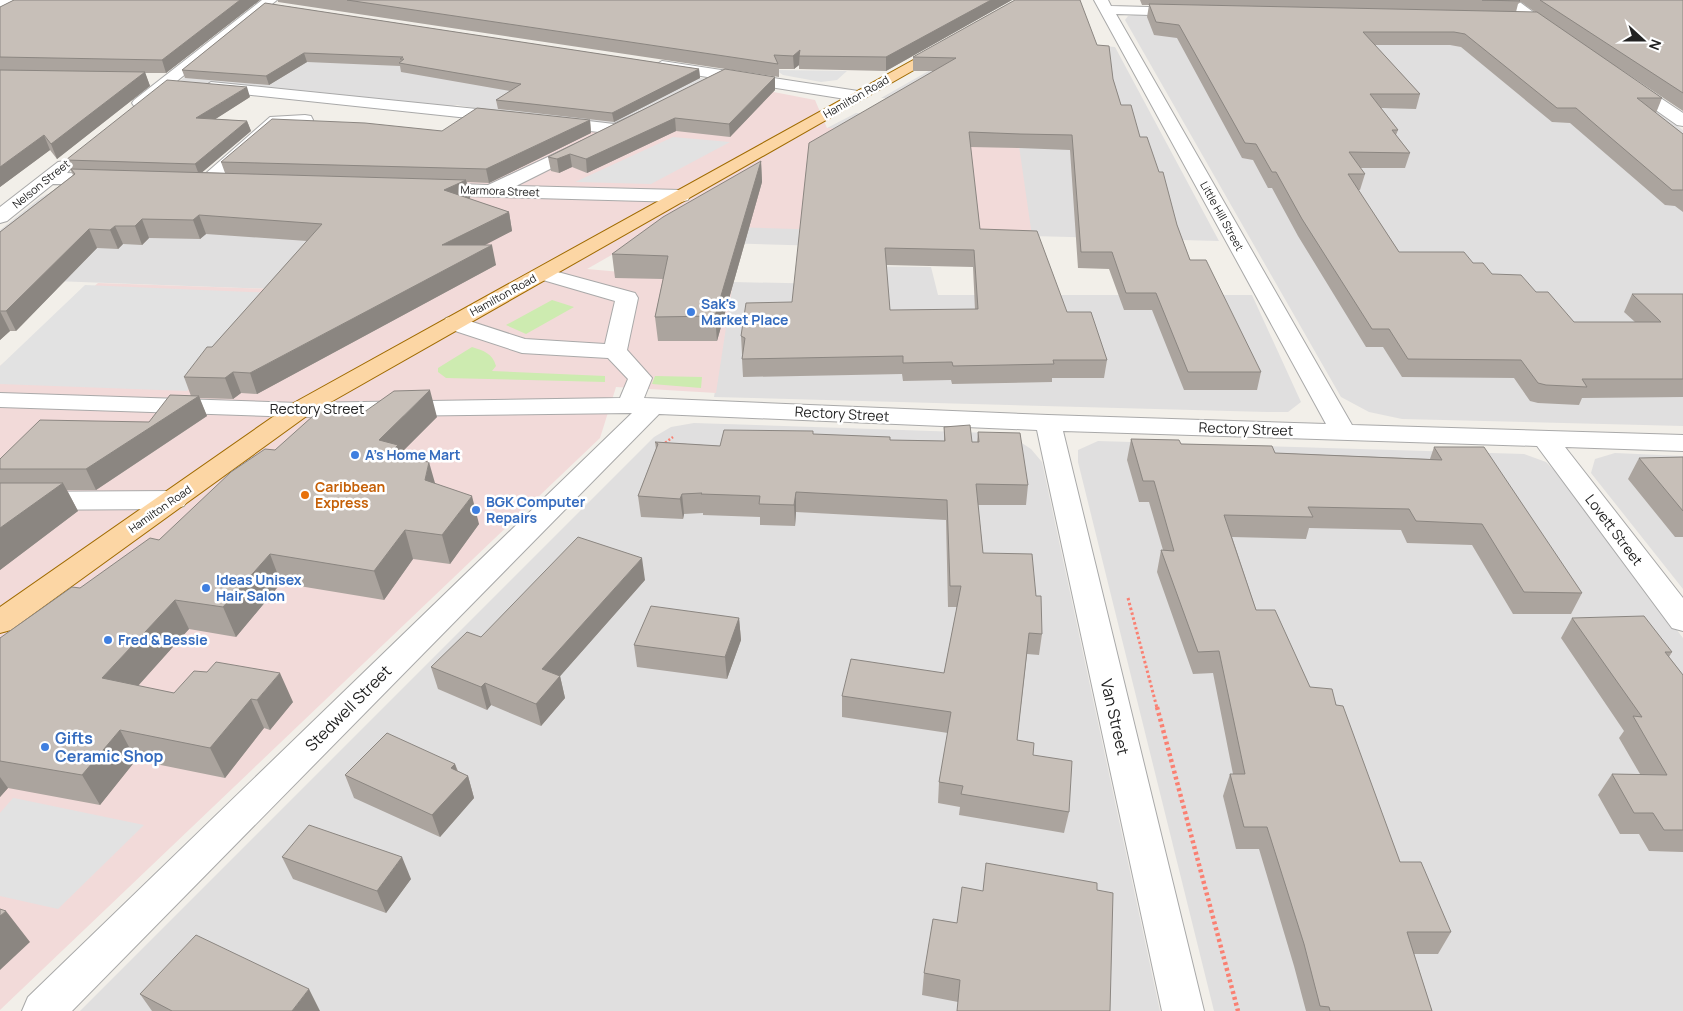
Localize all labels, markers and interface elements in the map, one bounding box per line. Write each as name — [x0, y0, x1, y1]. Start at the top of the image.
north arrow — [1618, 15, 1668, 65]
text: N — [1645, 37, 1666, 53]
street label: Hamilton Road — [820, 72, 891, 121]
street label: Nelson Street — [9, 156, 73, 211]
street label: Little Hill Street — [1197, 178, 1248, 253]
street label: Marmora Street — [460, 182, 540, 199]
street label: Hamilton Road — [467, 270, 539, 319]
place label: Sak's Market Place — [701, 294, 789, 329]
marker: Sak's Market Place — [685, 306, 697, 318]
street label: Rectory Street — [270, 399, 365, 418]
street label: Rectory Street — [794, 402, 890, 425]
street label: Rectory Street — [1198, 417, 1294, 440]
place label: A's Home Mart — [365, 445, 461, 464]
marker: A's Home Mart — [349, 449, 361, 461]
place label: Caribbean Express — [315, 477, 385, 512]
street label: Hamilton Road — [125, 481, 194, 536]
marker: Caribbean Express — [299, 489, 311, 501]
street label: Lovett Street — [1581, 490, 1648, 569]
place label: BGK Computer Repairs — [486, 492, 586, 527]
marker: BGK Computer Repairs — [470, 504, 482, 516]
place label: Ideas Unisex Hair Salon — [216, 570, 302, 605]
marker: Ideas Unisex Hair Salon — [200, 582, 212, 594]
place label: Fred & Bessie — [118, 630, 208, 649]
marker: Fred & Bessie — [102, 634, 114, 646]
street label: Stedwell Street — [300, 660, 396, 756]
street label: Van Street — [1096, 677, 1134, 757]
place label: Gifts Ceramic Shop — [55, 727, 164, 767]
marker: Gifts Ceramic Shop — [39, 741, 51, 753]

